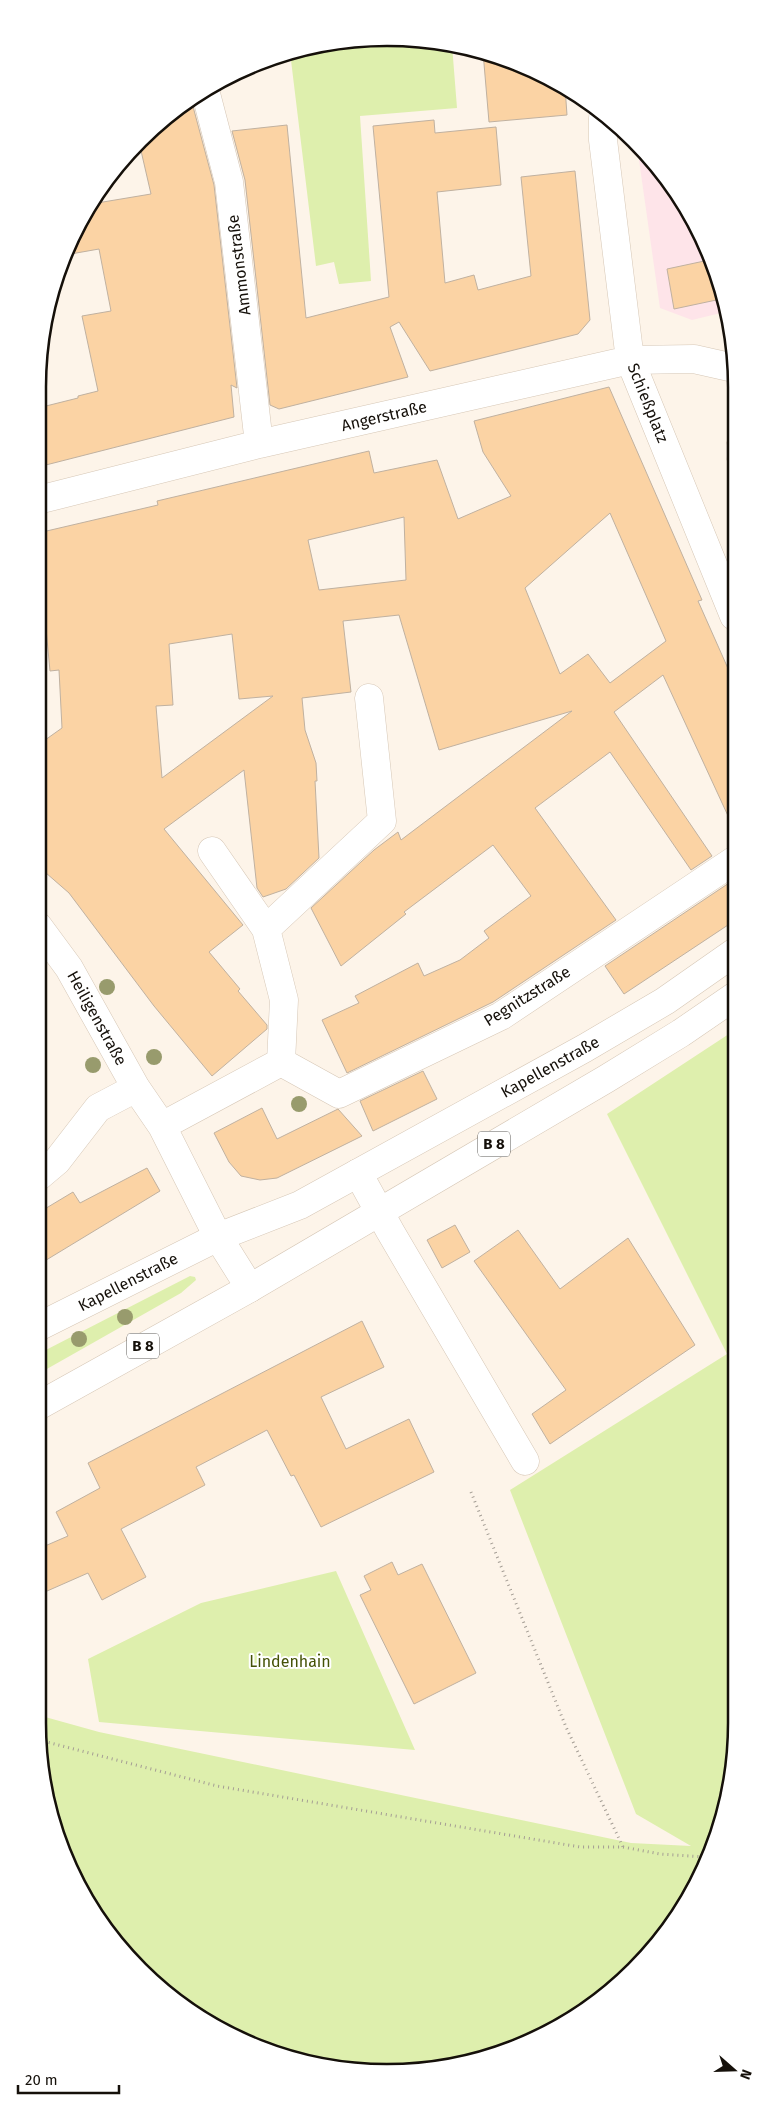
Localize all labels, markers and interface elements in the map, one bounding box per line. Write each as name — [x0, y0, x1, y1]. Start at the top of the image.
street label: Ammonstraße — [223, 214, 255, 316]
street label: Schießplatz — [623, 360, 673, 446]
street label: Angerstraße — [339, 397, 429, 435]
street label: Pegnitzstraße — [480, 962, 574, 1030]
street label: Heiligenstraße — [63, 967, 131, 1069]
street label: Kapellenstraße — [498, 1032, 602, 1102]
road number: B 8 — [478, 1132, 510, 1156]
street label: Kapellenstraße — [75, 1249, 181, 1315]
road number: B 8 — [127, 1334, 159, 1358]
park label: Lindenhain — [249, 1652, 331, 1671]
north arrow — [709, 2045, 759, 2095]
scale bar — [18, 2062, 119, 2094]
text: N — [736, 2067, 755, 2082]
text: 20 m — [25, 2071, 58, 2089]

